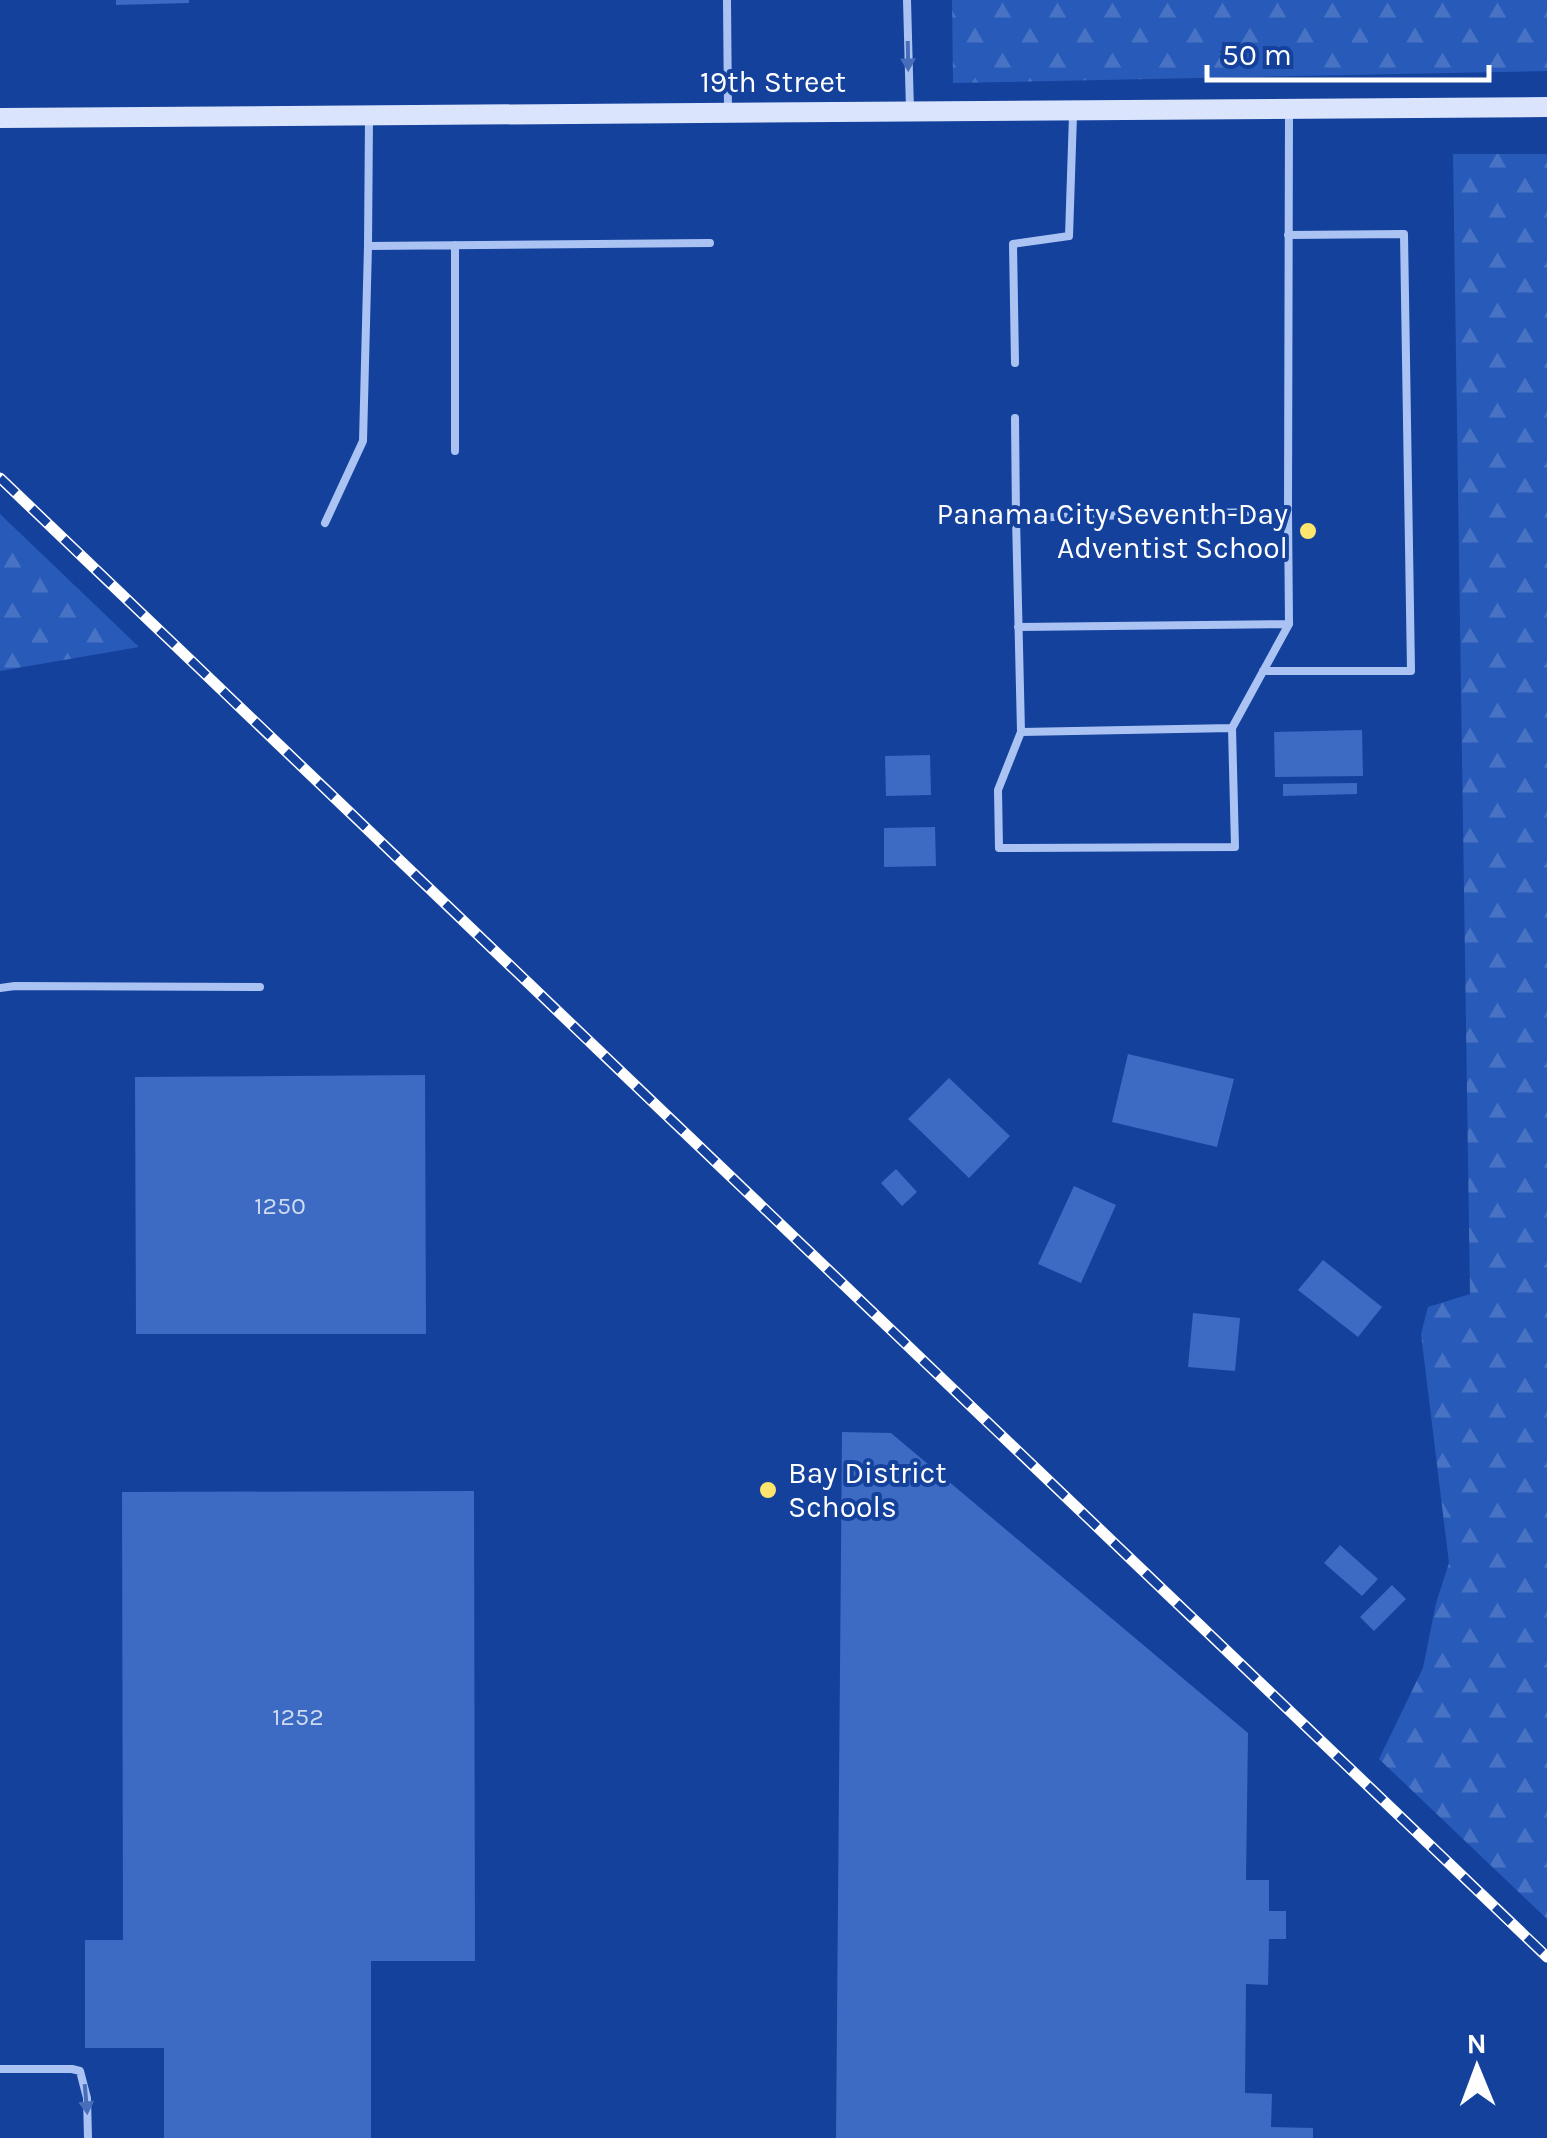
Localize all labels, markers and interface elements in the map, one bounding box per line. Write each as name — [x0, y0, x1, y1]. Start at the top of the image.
scale bar — [1207, 20, 1490, 82]
text: 50 m — [1222, 37, 1292, 73]
one-way arrow — [901, 40, 917, 72]
street label: 19th Street — [700, 64, 846, 100]
place label: Panama City Seventh-Day Adventist School — [937, 496, 1288, 566]
marker: Panama City Seventh-Day Adventist School — [1297, 520, 1319, 542]
house number: 1250 — [254, 1191, 306, 1220]
place label: Bay District Schools — [788, 1455, 947, 1525]
marker: Bay District Schools — [757, 1479, 779, 1501]
house number: 1252 — [272, 1702, 324, 1731]
north arrow — [1427, 2018, 1527, 2118]
text: N — [1466, 2027, 1487, 2060]
one-way arrow — [78, 2084, 94, 2115]

